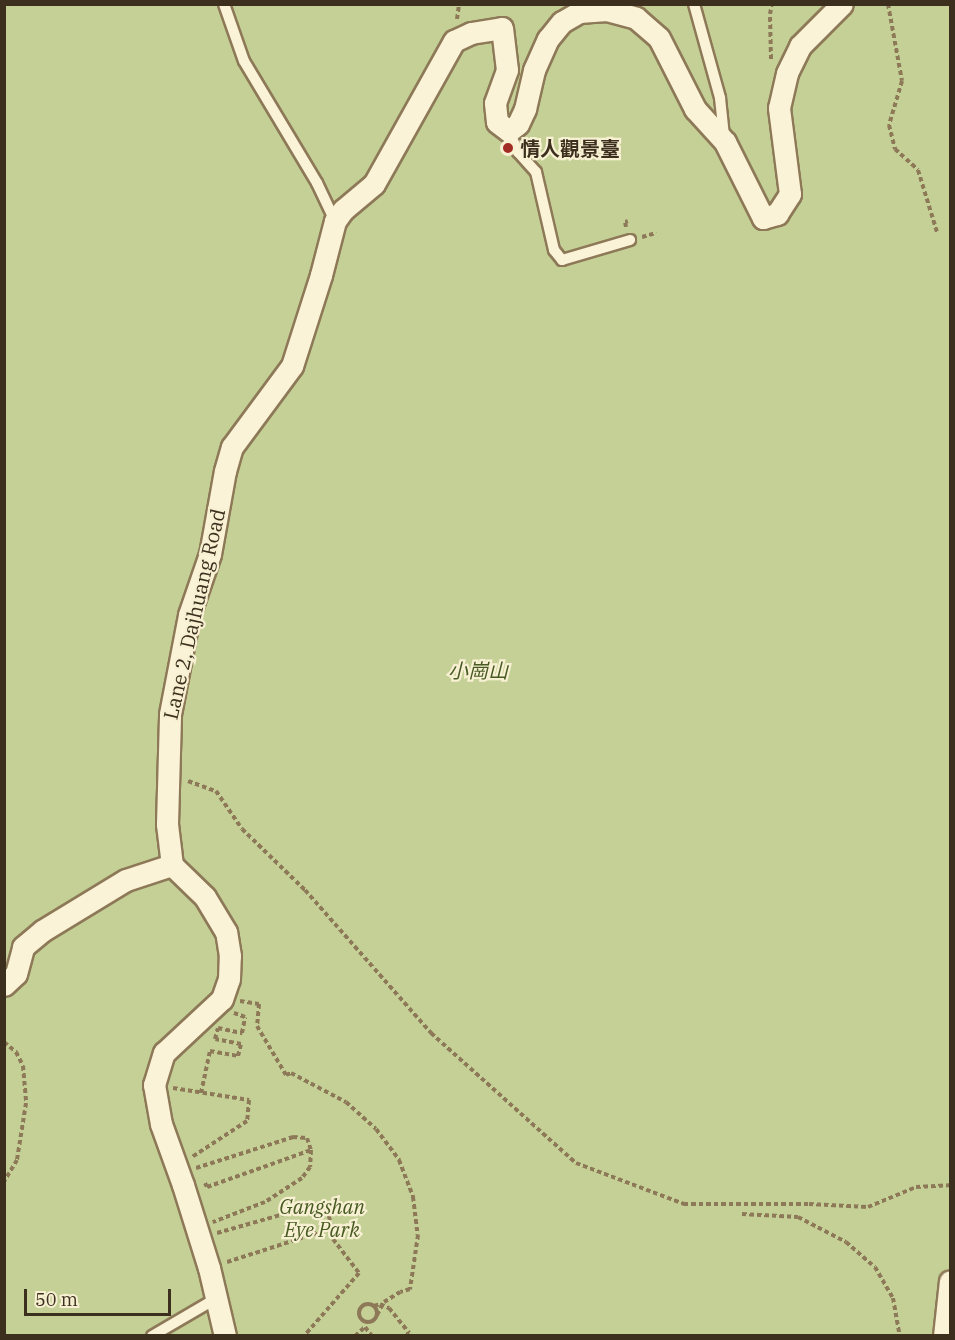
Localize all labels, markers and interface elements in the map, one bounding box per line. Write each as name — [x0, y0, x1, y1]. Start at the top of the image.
place label: 情人觀景臺 — [520, 136, 620, 160]
marker: 情人觀景臺 — [501, 141, 515, 155]
street label: Lane 2, Dajhuang Road — [158, 506, 230, 722]
park label: 小崗山 — [448, 658, 508, 682]
park label: Gangshan Eye Park — [279, 1195, 365, 1242]
scale bar — [27, 1277, 174, 1315]
text: 50 m — [35, 1288, 78, 1311]

